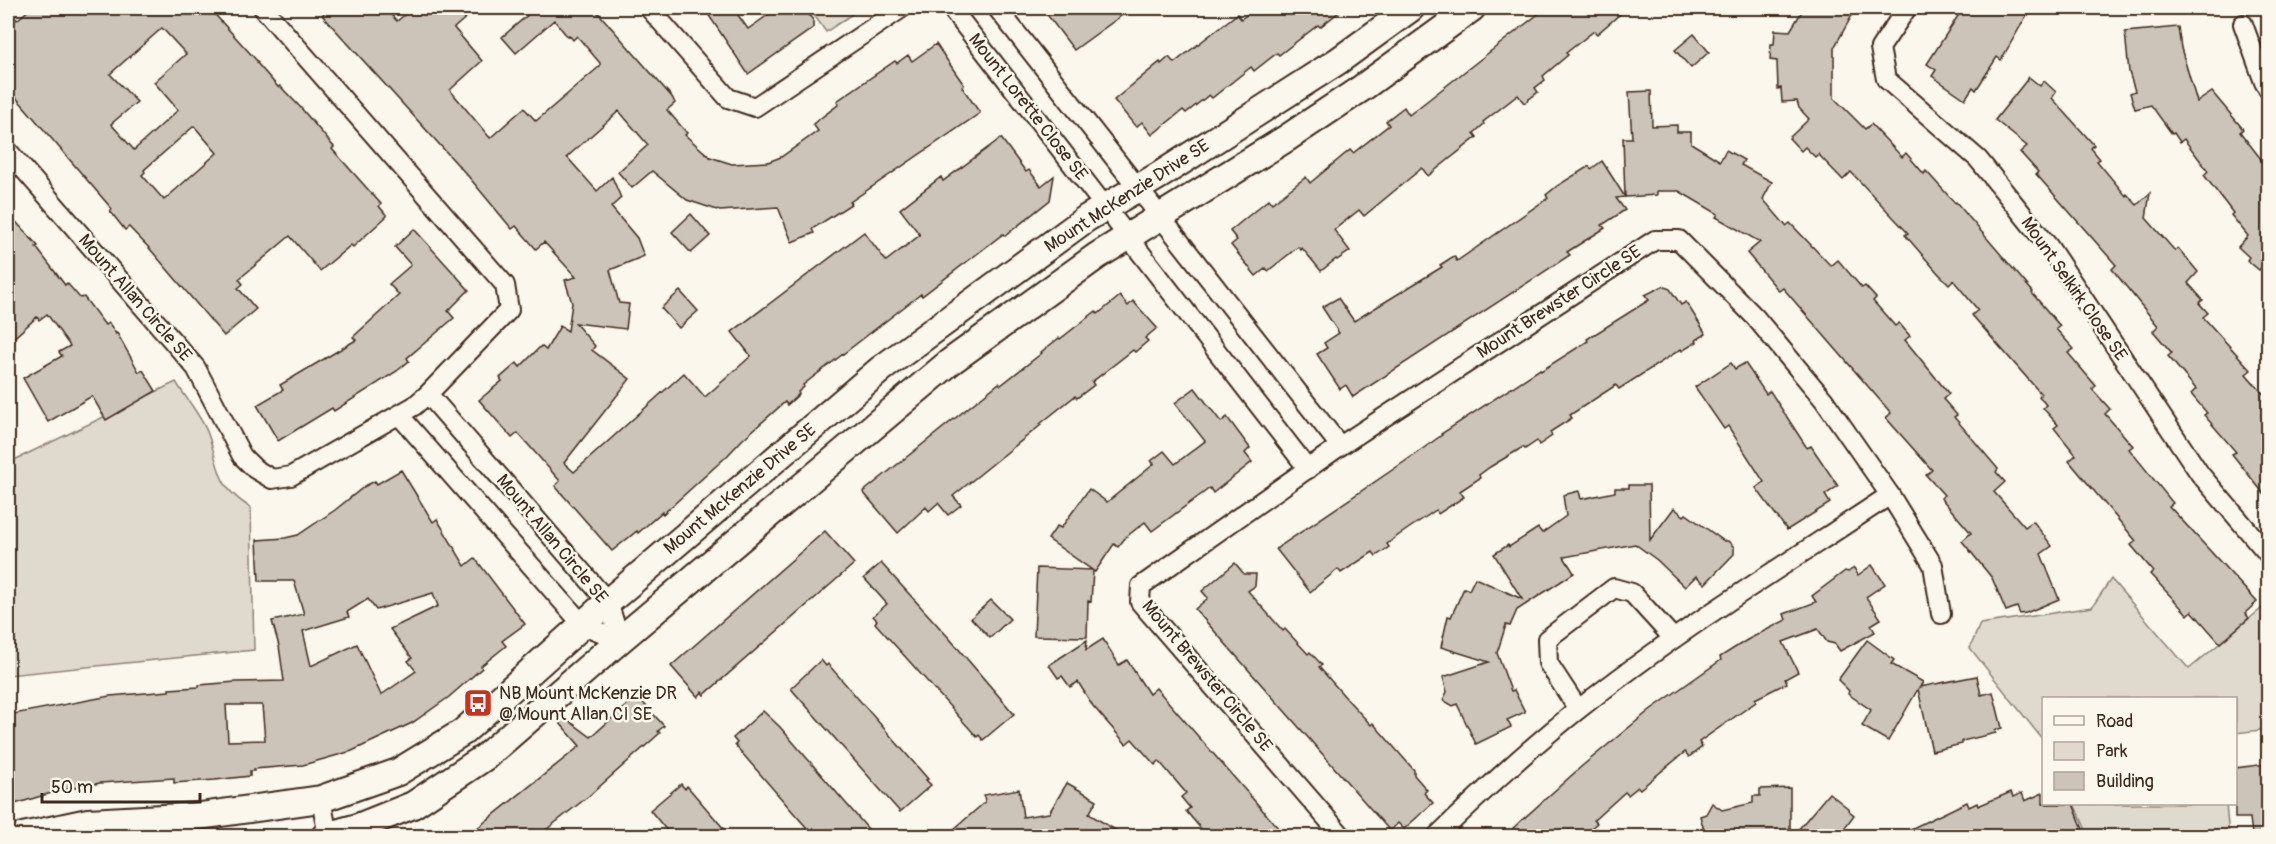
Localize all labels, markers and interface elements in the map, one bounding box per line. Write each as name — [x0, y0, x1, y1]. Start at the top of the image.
street label: Mount Lorette Close SE — [963, 29, 1093, 185]
street label: Mount McKenzie Drive SE — [1040, 134, 1214, 258]
street label: Mount Selkirk Close SE — [2016, 212, 2132, 366]
street label: Mount Allan Circle SE — [73, 229, 197, 367]
street label: Mount Brewster Circle SE — [1472, 240, 1646, 364]
street label: Mount McKenzie Drive SE — [659, 418, 821, 560]
street label: Mount Allan Circle SE — [491, 470, 613, 608]
street label: Mount Brewster Circle SE — [1137, 595, 1277, 757]
place label: NB Mount McKenzie DR @ Mount Allan CI SE — [499, 682, 677, 726]
bus stop icon: NB Mount McKenzie DR @ Mount Allan CI SE — [462, 687, 494, 719]
legend — [2042, 697, 2237, 805]
text: Road — [2096, 710, 2133, 733]
text: Park — [2096, 740, 2128, 763]
scale bar — [42, 766, 200, 804]
text: Building — [2096, 770, 2154, 793]
text: 50 m — [51, 776, 93, 799]

